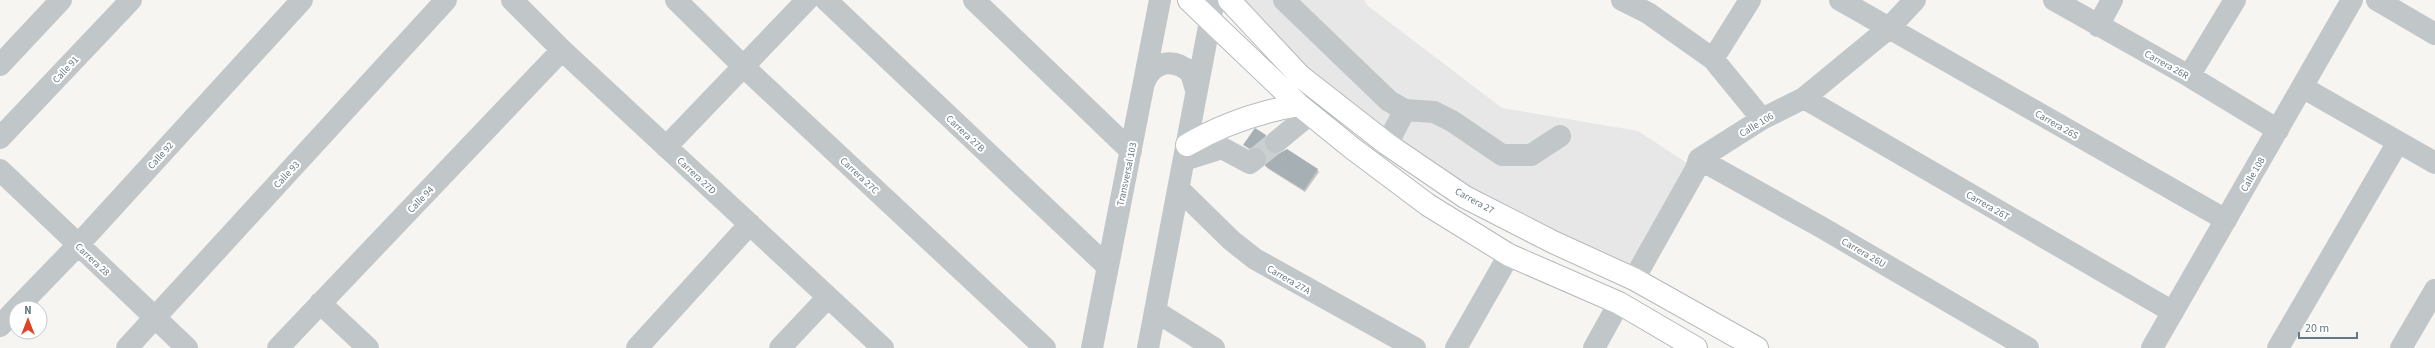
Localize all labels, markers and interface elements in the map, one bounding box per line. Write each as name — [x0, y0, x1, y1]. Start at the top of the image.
street label: Carrera 26R — [2142, 47, 2191, 83]
street label: Calle 91 — [49, 53, 82, 86]
street label: Carrera 26S — [2032, 107, 2081, 143]
street label: Calle 106 — [1737, 109, 1776, 141]
street label: Carrera 27B — [943, 112, 988, 156]
street label: Calle 92 — [145, 139, 177, 173]
street label: Transversal 103 — [1113, 141, 1141, 207]
street label: Carrera 27D — [674, 154, 719, 198]
street label: Carrera 27C — [837, 154, 882, 198]
street label: Calle 108 — [2237, 155, 2268, 194]
street label: Calle 93 — [270, 158, 303, 191]
street label: Calle 94 — [404, 183, 437, 216]
street label: Carrera 27 — [1452, 184, 1497, 217]
street label: Carrera 26T — [1963, 188, 2012, 224]
street label: Carrera 26U — [1839, 234, 1888, 271]
street label: Carrera 28 — [72, 240, 113, 279]
street label: Carrera 27A — [1264, 262, 1313, 298]
north arrow — [8, 300, 48, 340]
text: N — [24, 303, 32, 318]
scale bar — [2299, 314, 2357, 340]
text: 20 m — [2305, 320, 2329, 337]

